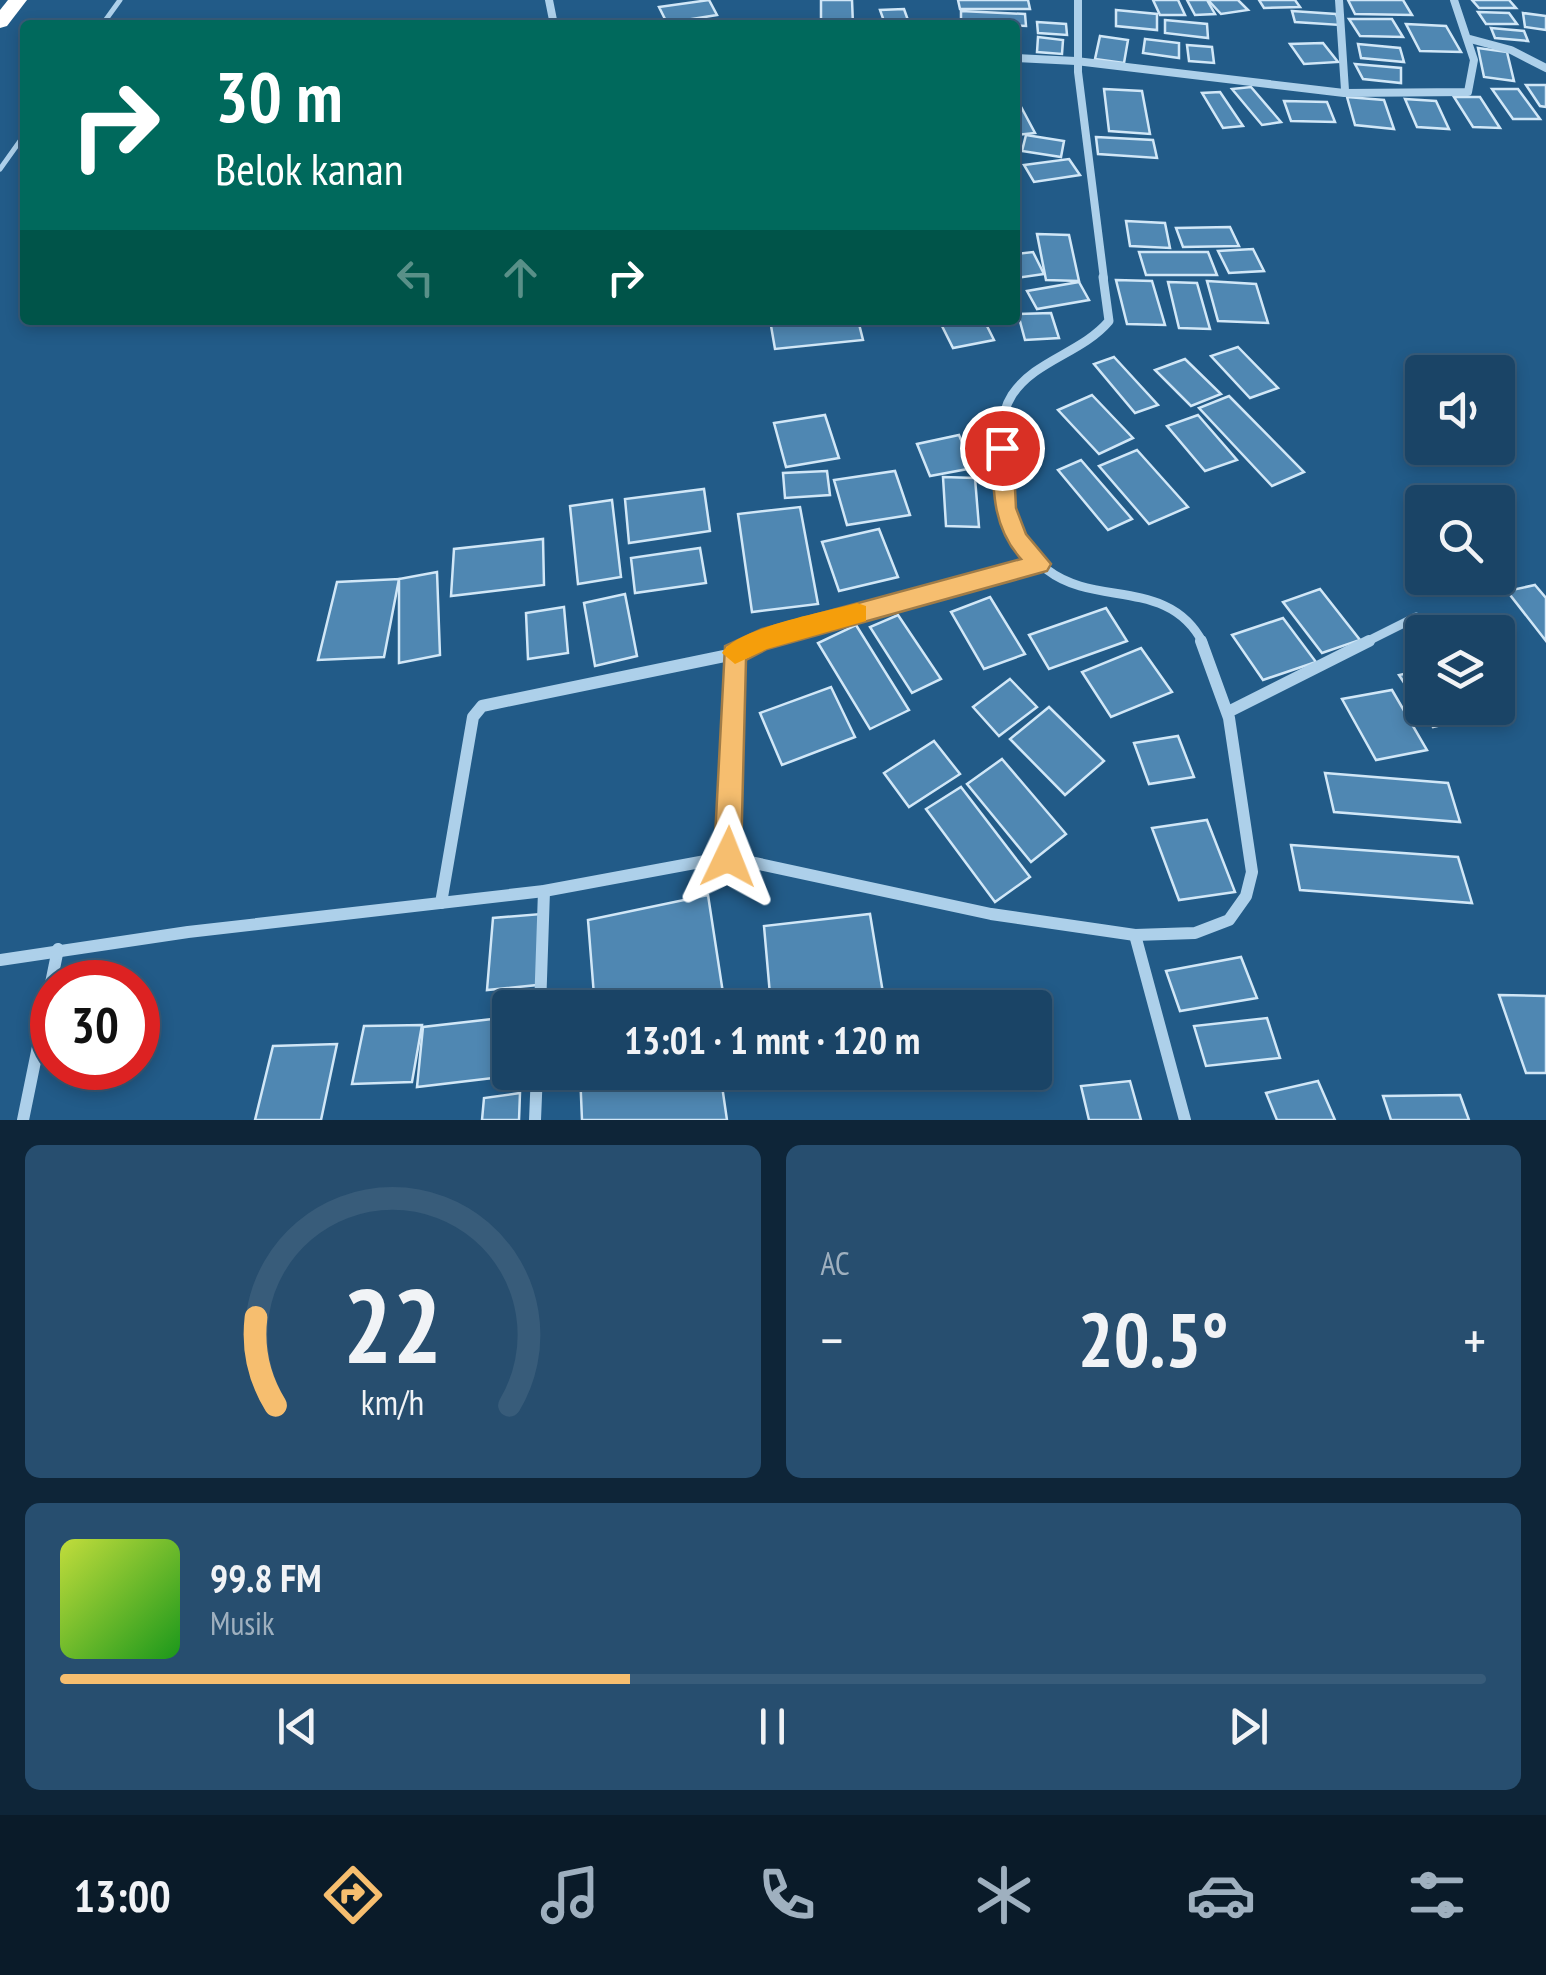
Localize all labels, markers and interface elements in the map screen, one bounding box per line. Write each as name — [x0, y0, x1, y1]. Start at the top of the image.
text: 30 m — [215, 51, 343, 141]
icon: right — [50, 60, 180, 190]
text: Belok kanan — [215, 139, 404, 197]
icon: left — [388, 250, 443, 305]
icon: ahead — [493, 250, 548, 305]
icon: right — [598, 250, 653, 305]
map controls — [1405, 355, 1515, 725]
button: sound — [1405, 355, 1515, 465]
pin — [960, 406, 1045, 491]
icon: arrive — [975, 421, 1030, 476]
button: search — [1405, 485, 1515, 595]
button: layers — [1405, 615, 1515, 725]
position arrow — [676, 805, 780, 909]
speed limit sign: 30 — [30, 960, 160, 1090]
text: 13:01 · 1 mnt · 120 m — [624, 1015, 920, 1064]
text: AC — [821, 1242, 850, 1284]
text: 22 — [343, 1257, 442, 1392]
text: 20.5° — [1078, 1291, 1229, 1388]
text: − — [821, 1304, 843, 1375]
text: + — [1463, 1304, 1486, 1375]
text: km/h — [361, 1379, 424, 1425]
text: 99.8 FM — [210, 1553, 322, 1602]
text: Musik — [210, 1602, 274, 1644]
icon: previous — [270, 1699, 325, 1754]
icon: pause — [745, 1699, 800, 1754]
icon: next — [1221, 1699, 1276, 1754]
icon: directions — [318, 1860, 388, 1930]
icon: music — [535, 1860, 605, 1930]
icon: phone — [752, 1860, 822, 1930]
icon: climate — [969, 1860, 1039, 1930]
icon: car — [1186, 1860, 1256, 1930]
icon: filters — [1402, 1860, 1472, 1930]
text: 13:00 — [73, 1866, 171, 1924]

